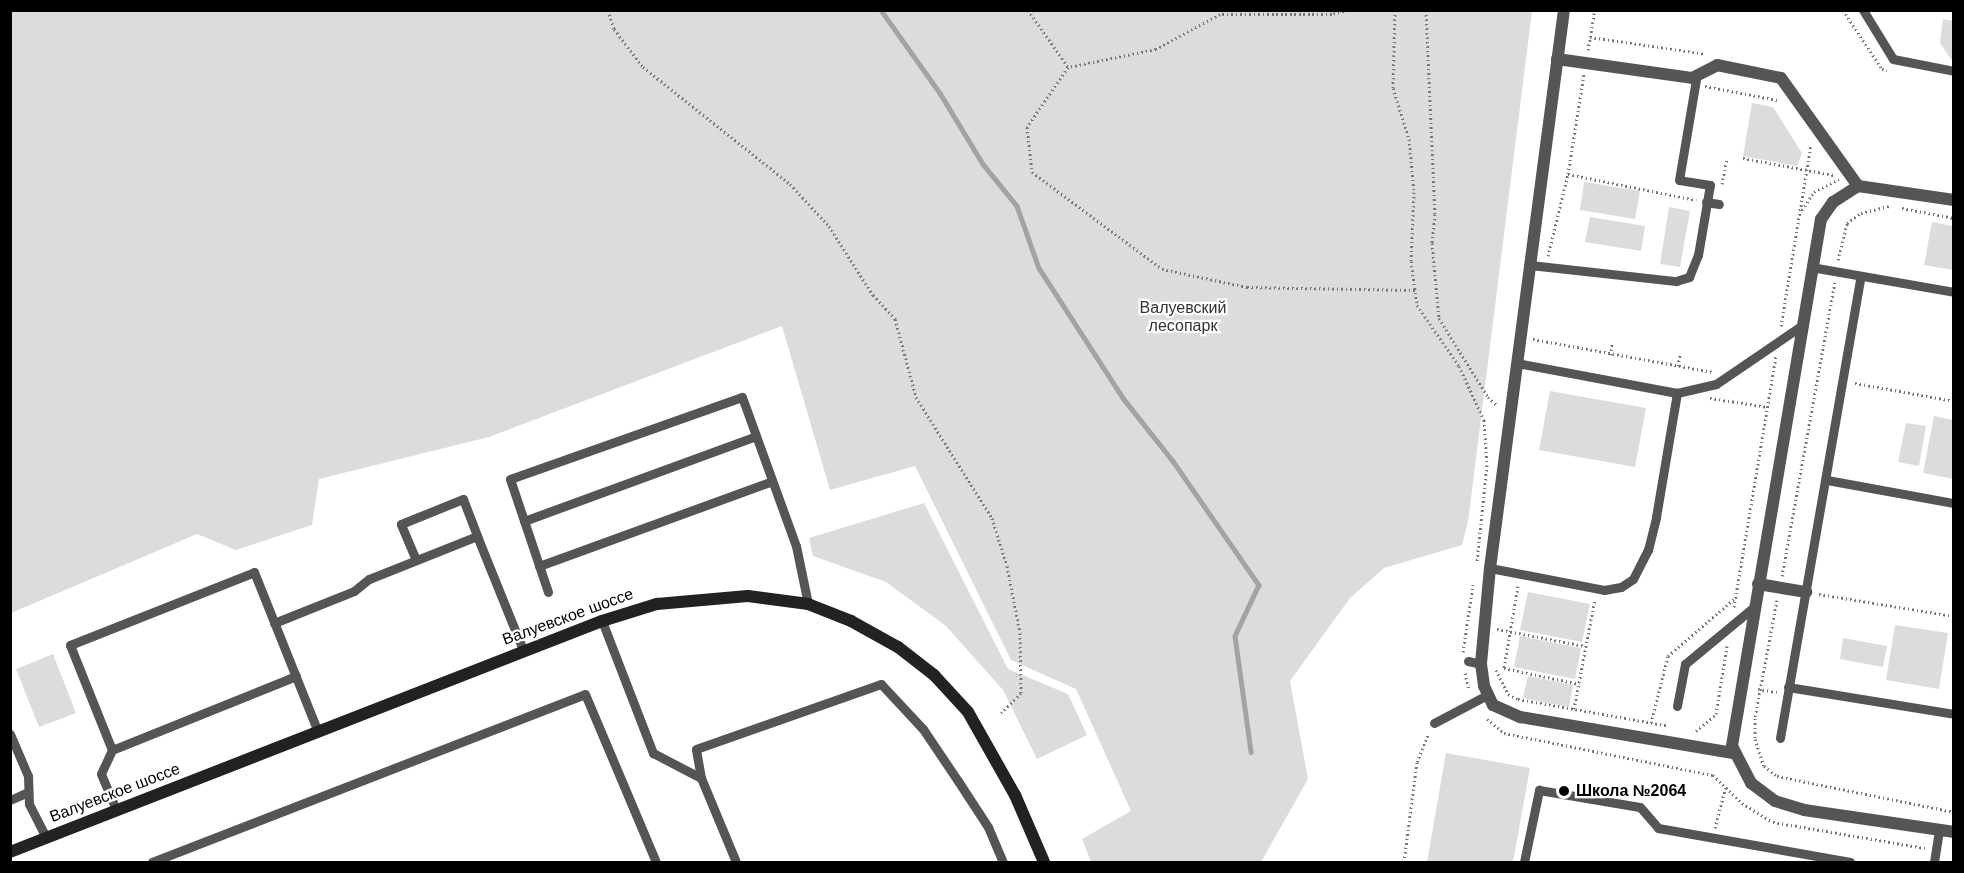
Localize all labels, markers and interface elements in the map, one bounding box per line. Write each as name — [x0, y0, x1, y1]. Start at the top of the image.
park label: Валуевский лесопарк — [1140, 298, 1226, 336]
street label: Валуевское шоссе — [500, 584, 636, 650]
street label: Валуевское шоссе — [47, 759, 183, 827]
place label: Школа №2064 — [1576, 781, 1686, 801]
marker: Школа №2064 — [1557, 784, 1571, 798]

